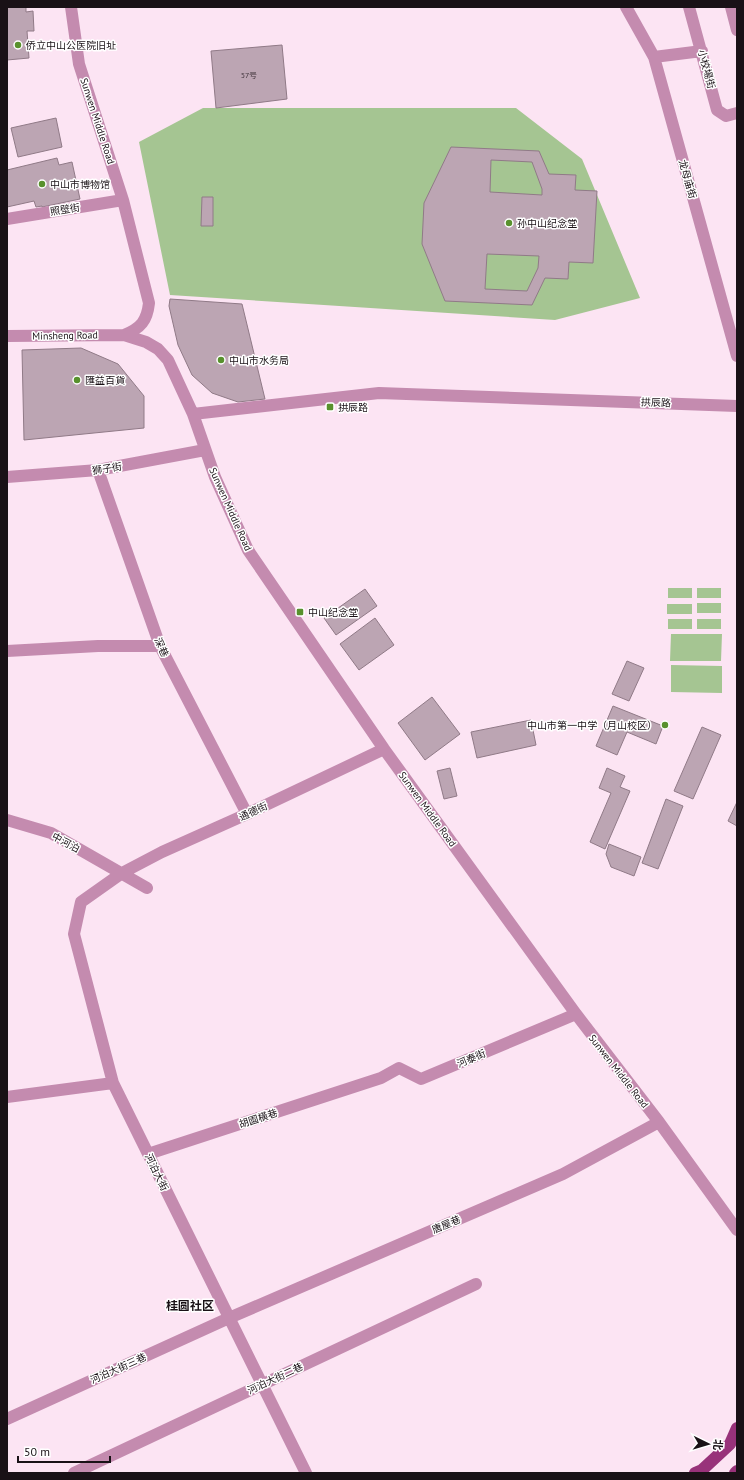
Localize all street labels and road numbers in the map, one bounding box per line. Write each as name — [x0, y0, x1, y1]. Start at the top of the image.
street label: 小校場街 — [695, 48, 718, 90]
street label: Sunwen Middle Road — [77, 76, 118, 166]
street label: 龙母庙街 — [676, 158, 699, 200]
street label: 照壁街 — [49, 201, 81, 218]
street label: Minsheng Road — [32, 328, 98, 343]
street label: 拱辰路 — [641, 395, 671, 410]
street label: 狮子街 — [91, 460, 123, 477]
street label: Sunwen Middle Road — [206, 466, 255, 553]
street label: 深巷 — [152, 635, 172, 659]
street label: Sunwen Middle Road — [396, 769, 459, 849]
street label: 通德街 — [237, 799, 270, 824]
street label: 中河泊 — [49, 830, 82, 855]
street label: Sunwen Middle Road — [586, 1032, 651, 1111]
street label: 河泰街 — [455, 1047, 488, 1070]
street label: 胡園橫巷 — [237, 1106, 279, 1131]
street label: 河泊大街 — [142, 1151, 171, 1193]
street label: 唐屋巷 — [430, 1213, 463, 1236]
street label: 河泊大街三巷 — [88, 1350, 148, 1387]
street label: 河泊大街二巷 — [245, 1360, 305, 1397]

